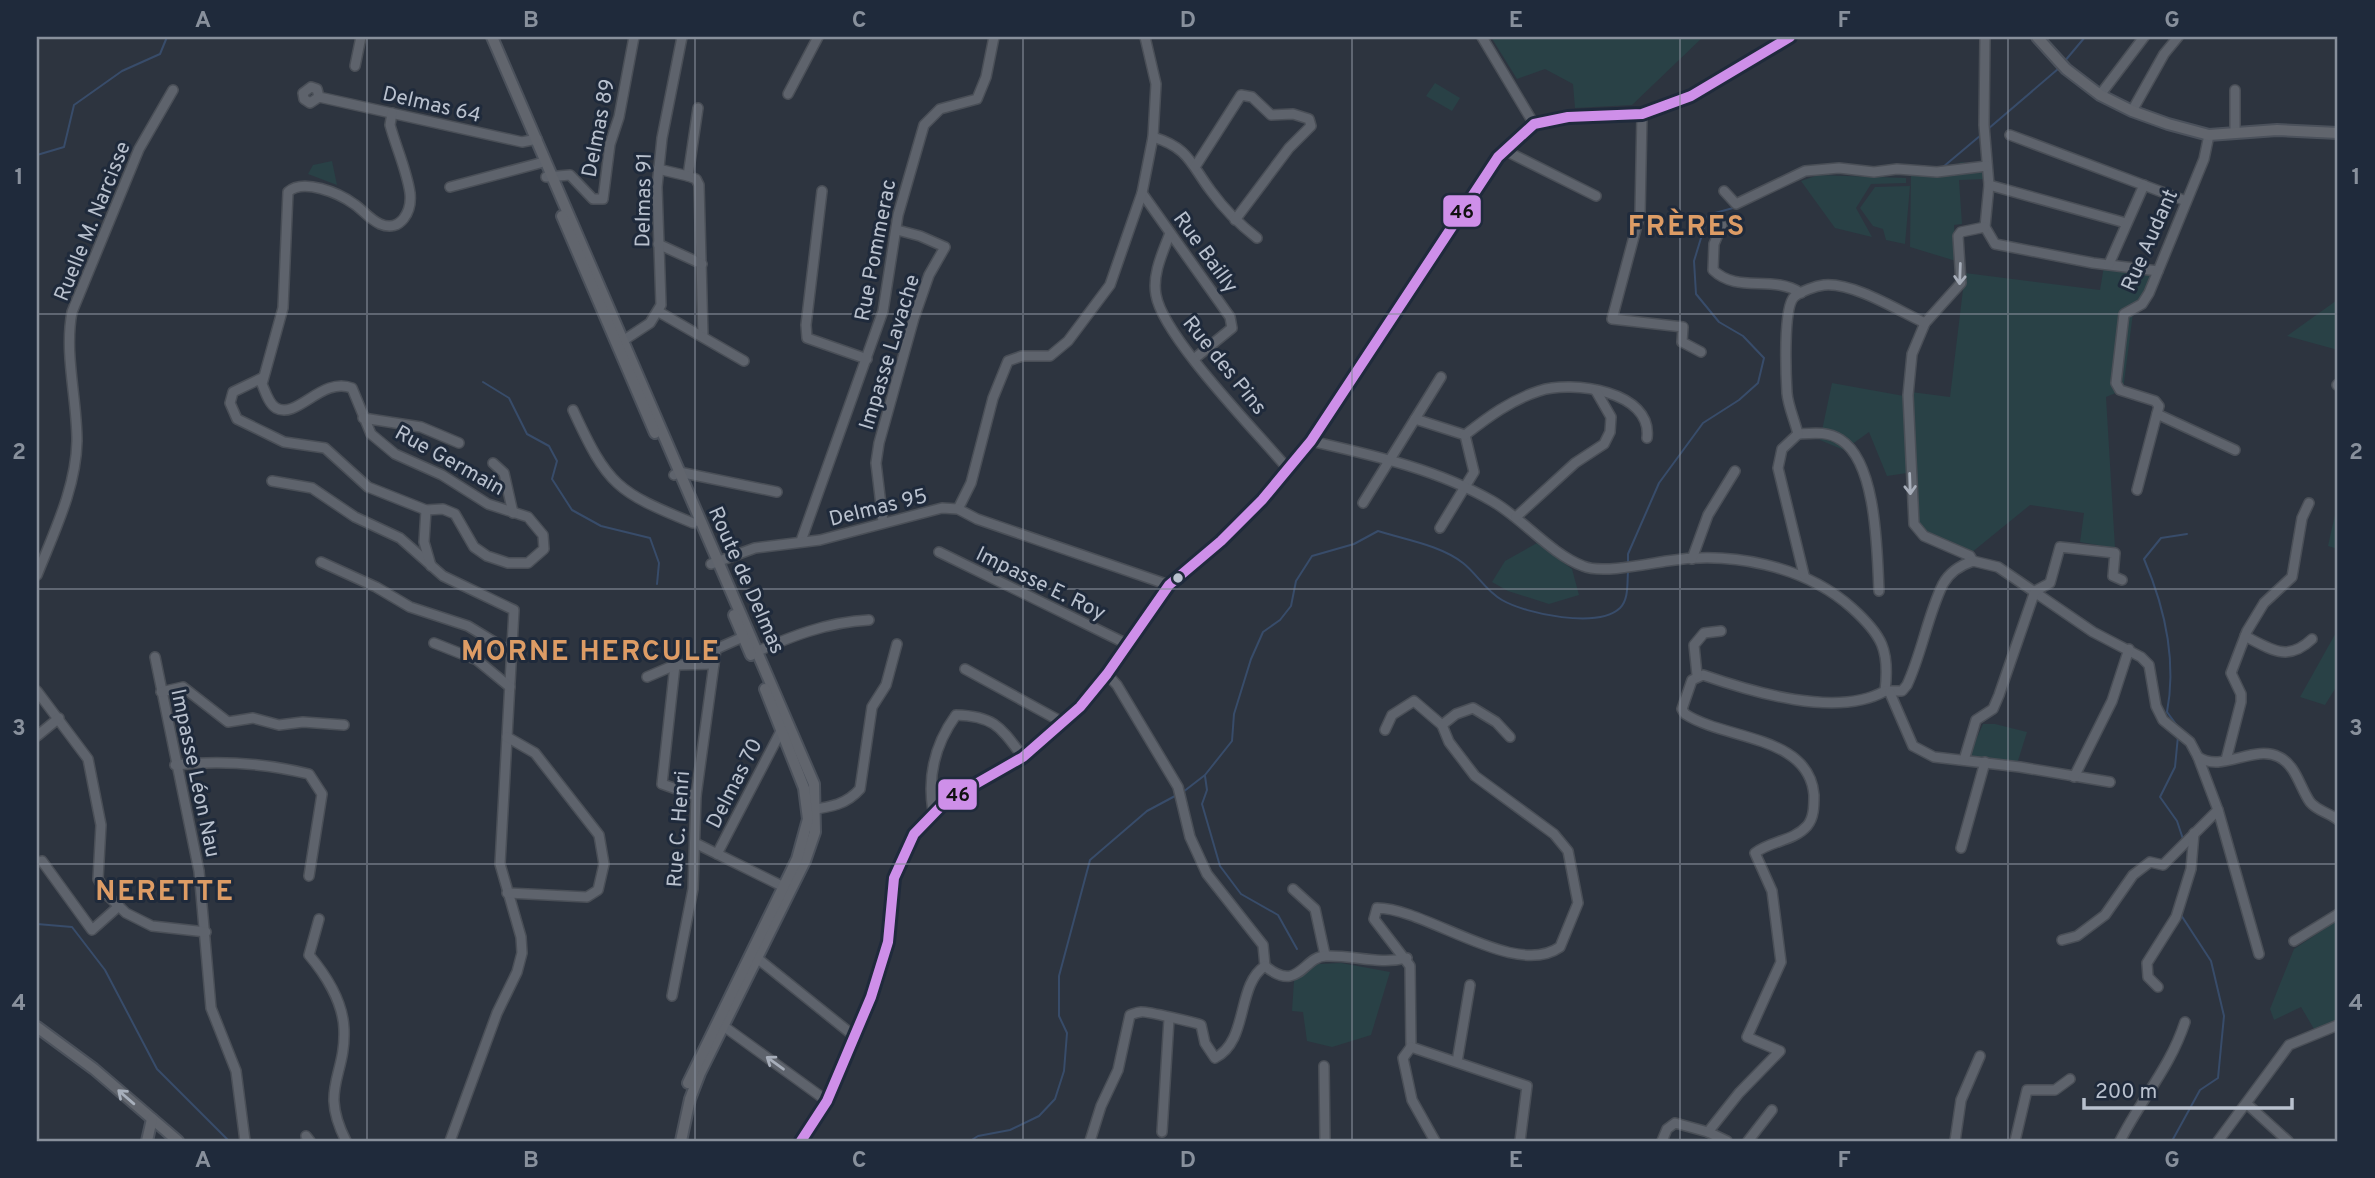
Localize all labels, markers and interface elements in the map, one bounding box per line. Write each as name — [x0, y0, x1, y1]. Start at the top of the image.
text: A — [195, 7, 211, 36]
text: B — [523, 7, 539, 36]
text: C — [852, 7, 866, 36]
text: D — [1180, 7, 1196, 36]
text: E — [1509, 7, 1523, 36]
text: F — [1837, 7, 1851, 36]
text: G — [2164, 7, 2180, 36]
street label: Delmas 89 — [577, 77, 622, 180]
street label: Delmas 64 — [380, 81, 484, 130]
street label: Ruelle M. Narcisse — [49, 138, 138, 306]
street label: Delmas 91 — [630, 152, 659, 248]
text: 1 — [14, 164, 24, 193]
text: 1 — [2351, 164, 2361, 193]
street label: Rue Pommerac — [850, 177, 903, 323]
street label: Rue Audant — [2116, 185, 2185, 296]
line badge: 46 — [1442, 194, 1482, 228]
text: 46 — [1450, 201, 1474, 225]
street label: Rue Bailly — [1166, 207, 1243, 299]
district label: FRÈRES — [1628, 208, 1746, 246]
one-way arrow — [1954, 262, 1967, 285]
street label: Impasse Lavache — [854, 271, 927, 434]
street label: Rue des Pins — [1176, 311, 1272, 421]
street label: Rue Germain — [389, 420, 509, 503]
text: 2 — [12, 439, 26, 468]
text: 2 — [2349, 439, 2363, 468]
one-way arrow — [1904, 472, 1917, 495]
street label: Delmas 95 — [826, 483, 930, 534]
street label: Route de Delmas — [701, 503, 790, 659]
street label: Impasse E. Roy — [971, 541, 1110, 627]
unlabelled marker — [1171, 571, 1185, 585]
district label: MORNE HERCULE — [461, 635, 721, 671]
street label: Impasse Léon Nau — [164, 687, 226, 860]
text: 3 — [12, 715, 26, 744]
text: 3 — [2349, 715, 2363, 744]
street label: Delmas 70 — [701, 734, 770, 833]
street label: Rue C. Henri — [662, 770, 697, 888]
line badge: 46 — [937, 778, 978, 811]
text: 46 — [946, 784, 970, 808]
district label: NERETTE — [95, 875, 235, 911]
text: 4 — [12, 990, 26, 1019]
text: 4 — [2349, 990, 2363, 1019]
one-way arrow — [766, 1056, 785, 1071]
scale bar — [2084, 1066, 2293, 1110]
text: 200 m — [2095, 1079, 2157, 1106]
one-way arrow — [118, 1089, 136, 1105]
text: A — [195, 1147, 211, 1176]
text: B — [523, 1147, 539, 1176]
text: C — [852, 1147, 866, 1176]
text: D — [1180, 1147, 1196, 1176]
text: E — [1509, 1147, 1523, 1176]
text: F — [1837, 1147, 1851, 1176]
text: G — [2164, 1147, 2180, 1176]

